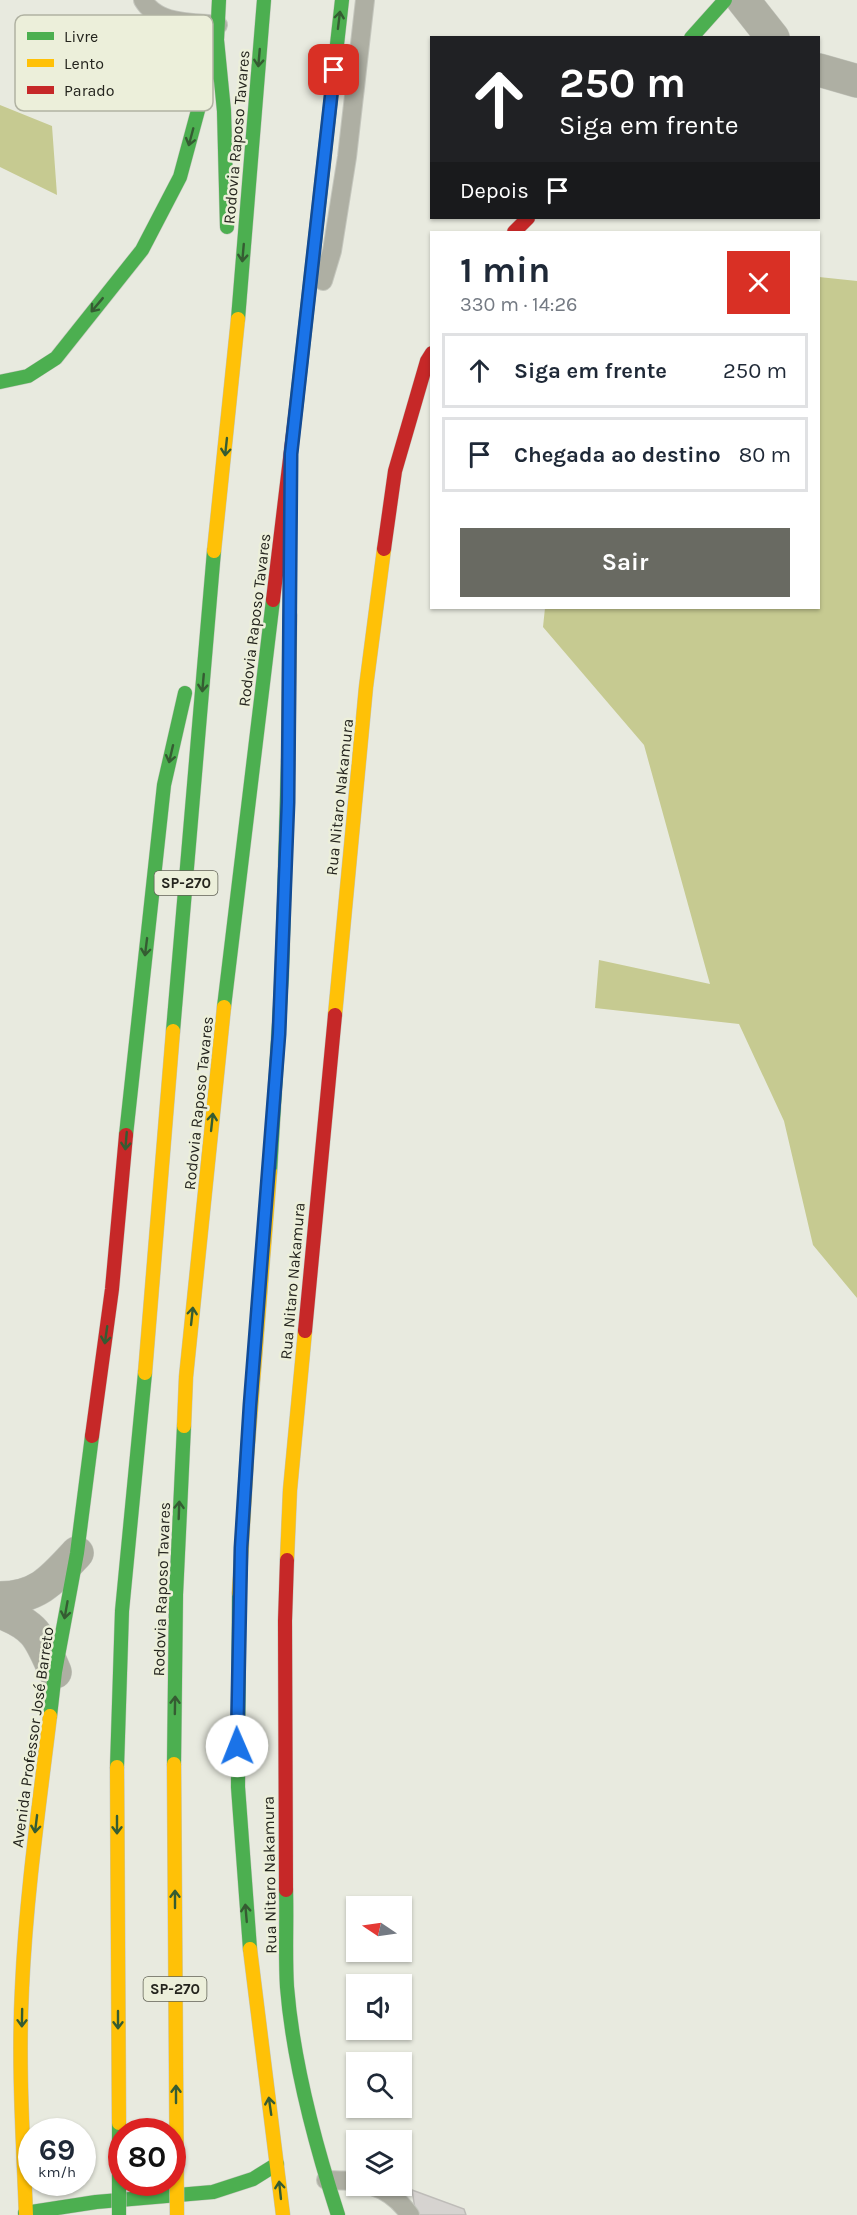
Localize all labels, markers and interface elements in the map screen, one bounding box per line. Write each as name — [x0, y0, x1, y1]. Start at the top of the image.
one-way arrow — [334, 11, 345, 31]
legend — [15, 15, 213, 111]
text: Livre — [64, 27, 98, 46]
pin — [308, 44, 359, 95]
one-way arrow — [253, 48, 264, 68]
street label: Rodovia Raposo Tavares — [219, 49, 254, 225]
icon: arrive — [317, 53, 350, 86]
text: Lento — [64, 54, 104, 73]
text: 250 m — [559, 58, 686, 108]
icon: ahead — [460, 60, 538, 138]
text: Parado — [64, 81, 114, 100]
text: Siga em frente — [559, 109, 739, 141]
one-way arrow — [185, 128, 196, 147]
icon: arrive — [541, 174, 574, 207]
text: Depois — [460, 178, 529, 204]
one-way arrow — [237, 242, 248, 262]
text: 1 min — [460, 249, 550, 291]
button: close — [727, 251, 790, 314]
text: 330 m · 14:26 — [460, 293, 577, 316]
one-way arrow — [90, 297, 103, 313]
icon: ahead — [463, 354, 496, 387]
text: Siga em frente — [514, 358, 667, 384]
text: 250 m — [723, 358, 787, 384]
one-way arrow — [220, 436, 231, 456]
icon: arrive — [463, 438, 496, 471]
text: Chegada ao destino — [514, 442, 721, 468]
text: 80 m — [739, 442, 791, 468]
button: Sair — [460, 528, 790, 597]
street label: Rodovia Raposo Tavares — [234, 532, 275, 708]
one-way arrow — [197, 672, 208, 692]
street label: Rua Nitaro Nakamura — [322, 718, 357, 877]
one-way arrow — [165, 744, 177, 763]
road number: SP-270 — [154, 871, 218, 895]
one-way arrow — [140, 936, 151, 956]
street label: Rodovia Raposo Tavares — [180, 1015, 217, 1191]
one-way arrow — [207, 1113, 218, 1132]
one-way arrow — [120, 1130, 131, 1150]
street label: Rua Nitaro Nakamura — [276, 1202, 309, 1360]
one-way arrow — [187, 1306, 198, 1326]
one-way arrow — [100, 1324, 111, 1344]
street label: Rodovia Raposo Tavares — [149, 1501, 174, 1677]
one-way arrow — [174, 1501, 185, 1521]
one-way arrow — [60, 1600, 71, 1620]
street label: Avenida Professor José Barreto — [8, 1625, 57, 1849]
one-way arrow — [169, 1696, 180, 1716]
position arrow — [205, 1714, 269, 1778]
street label: Rua Nitaro Nakamura — [259, 1796, 280, 1954]
one-way arrow — [30, 1814, 41, 1833]
one-way arrow — [111, 1815, 123, 1835]
one-way arrow — [169, 1889, 181, 1909]
north arrow — [346, 1896, 412, 1962]
map controls — [346, 1896, 412, 2196]
one-way arrow — [240, 1903, 251, 1923]
button: sound — [346, 1974, 412, 2040]
road number: SP-270 — [144, 1977, 207, 2001]
one-way arrow — [16, 2008, 27, 2028]
one-way arrow — [112, 2010, 124, 2030]
button: search — [346, 2052, 412, 2118]
one-way arrow — [170, 2084, 182, 2104]
one-way arrow — [264, 2097, 275, 2117]
speed limit sign: 80 — [108, 2118, 186, 2196]
button: layers — [346, 2130, 412, 2196]
text: 69 — [39, 2132, 75, 2168]
text: km/h — [38, 2163, 76, 2181]
one-way arrow — [274, 2180, 285, 2200]

